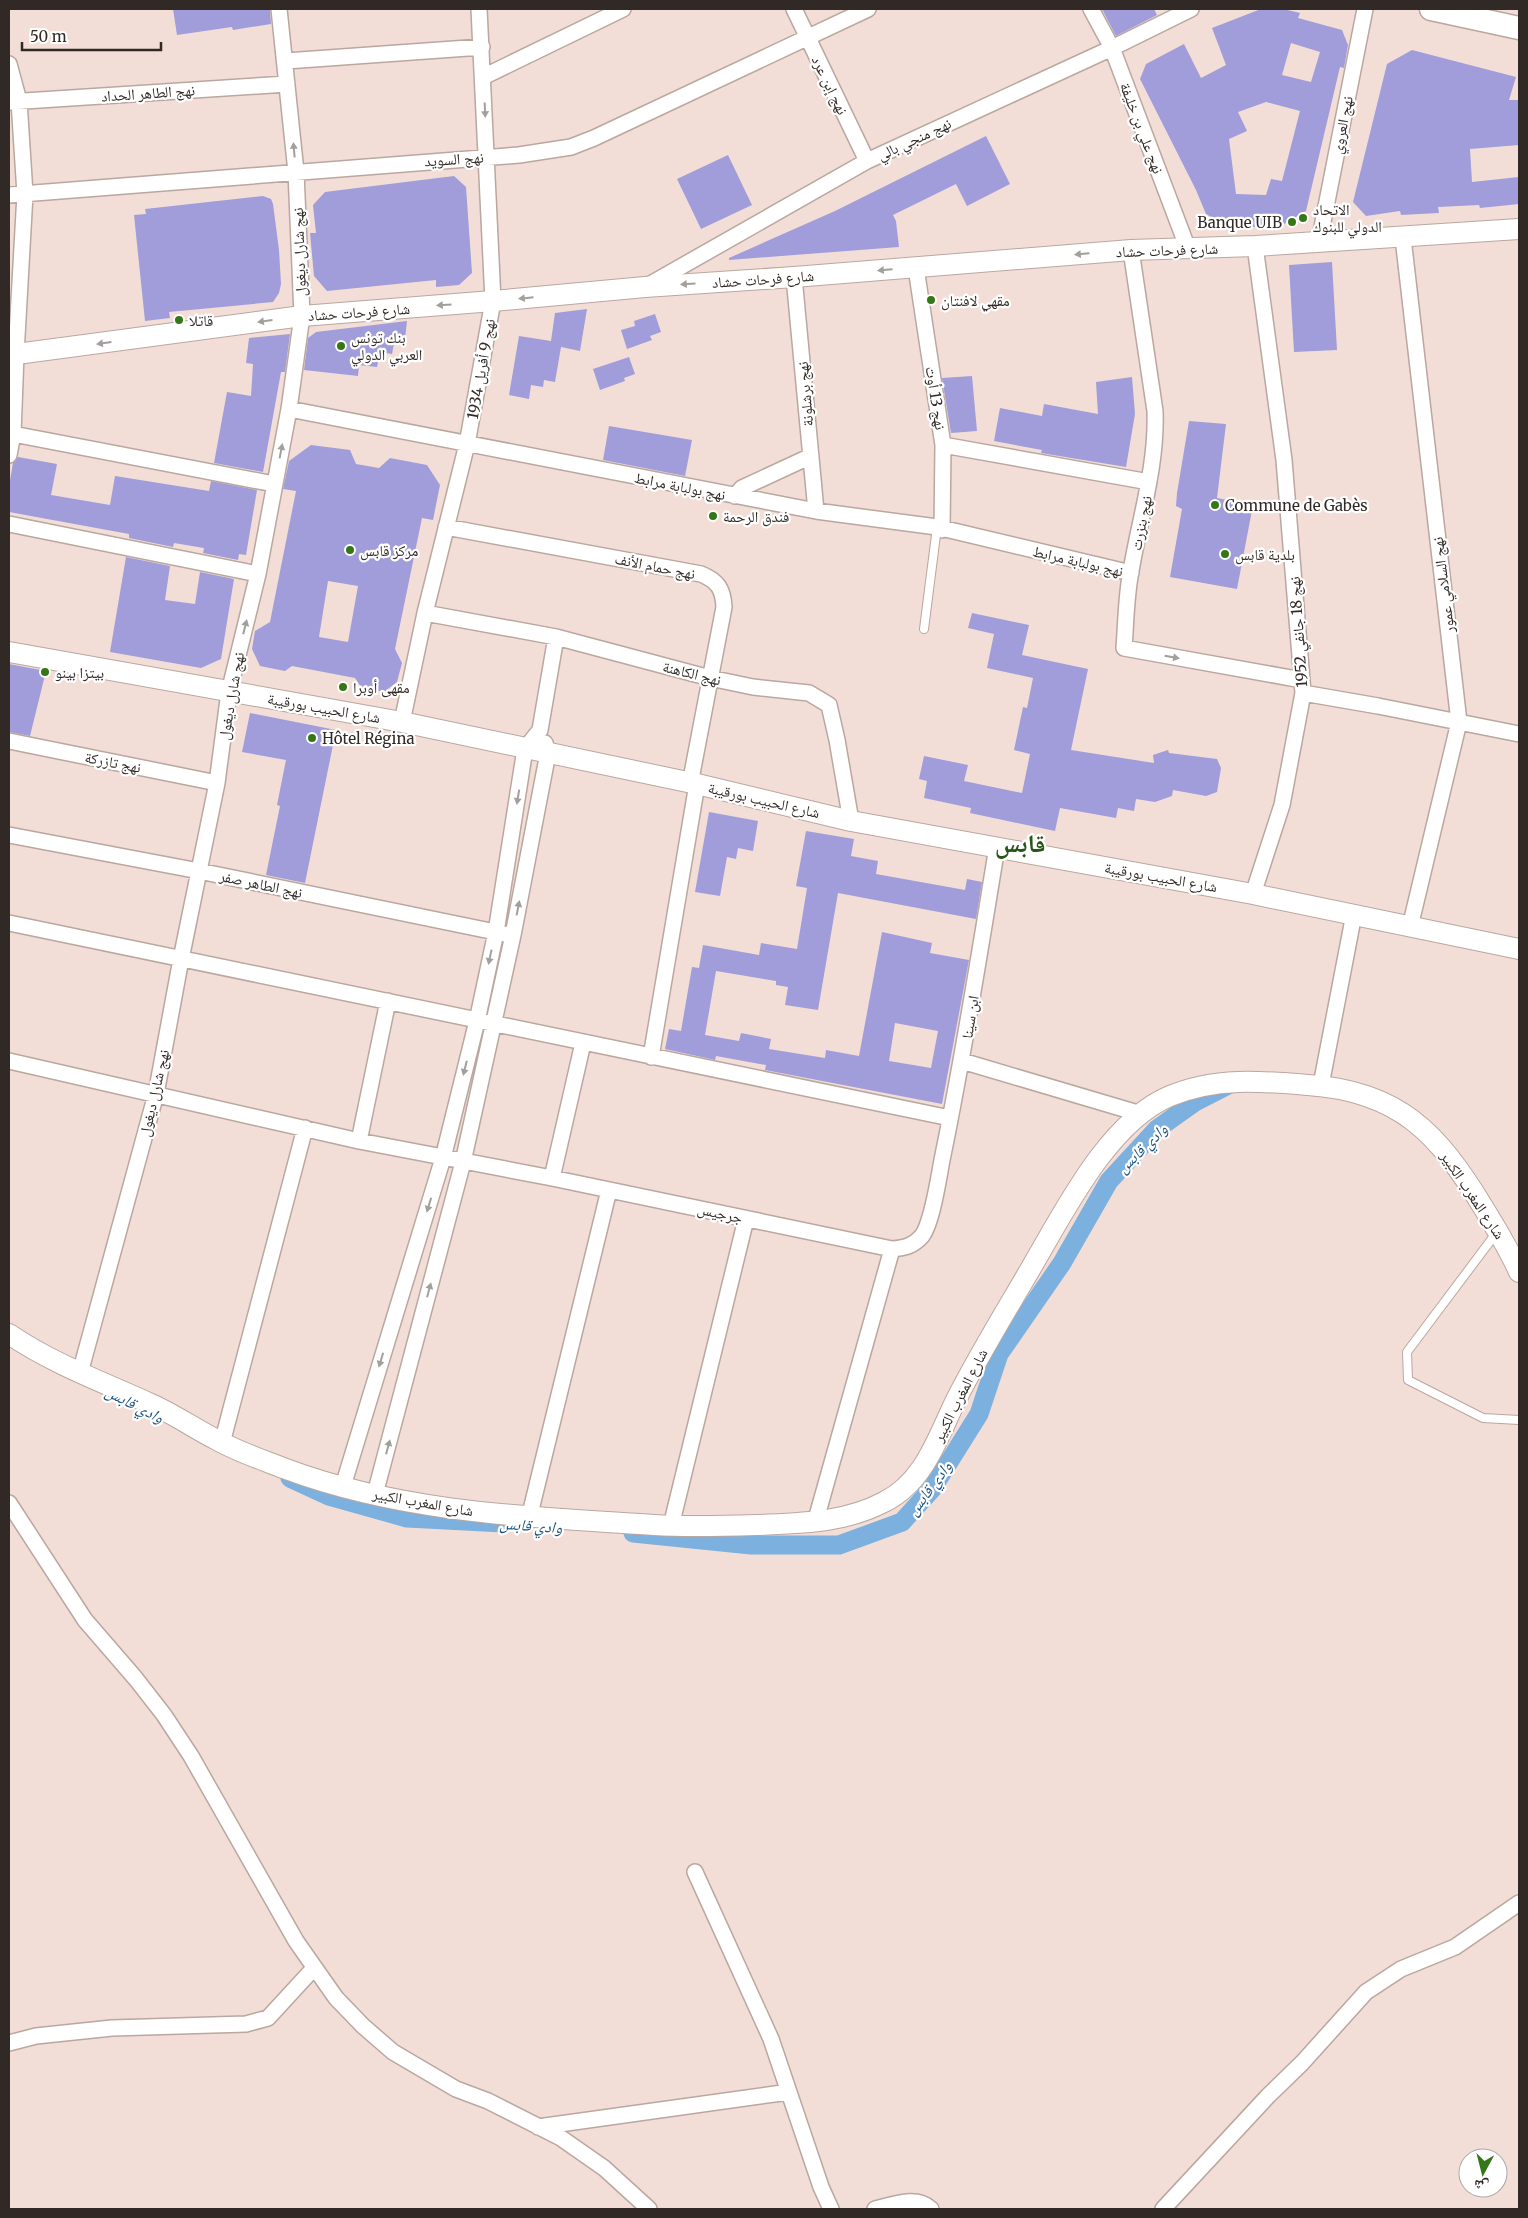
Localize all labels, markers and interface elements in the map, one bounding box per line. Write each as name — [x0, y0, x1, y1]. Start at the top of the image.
scale bar — [22, 20, 161, 52]
text: 50 m — [30, 27, 67, 46]
street label: نهج إبن عرد — [807, 52, 852, 118]
street label: نهج الطاهر الحداد — [100, 80, 196, 107]
street label: نهج علي بن خليفة — [1113, 80, 1168, 177]
street label: نهج العروي — [1327, 94, 1360, 156]
one-way arrow — [481, 102, 489, 118]
street label: نهج منجي بالي — [874, 114, 955, 167]
one-way arrow — [289, 142, 297, 158]
street label: نهج السويد — [424, 147, 484, 172]
place label: الاتحاد الدولي للبنوك — [1313, 200, 1382, 238]
street label: نهج شارل ديغول — [288, 207, 311, 297]
marker: الاتحاد الدولي للبنوك — [1297, 212, 1309, 224]
place label: Banque UIB — [1197, 213, 1282, 232]
marker: Banque UIB — [1286, 216, 1298, 228]
street label: شارع فرحات حشاد — [1116, 239, 1219, 262]
one-way arrow — [1074, 250, 1090, 258]
street label: شارع فرحات حشاد — [711, 266, 815, 293]
one-way arrow — [877, 266, 893, 274]
one-way arrow — [680, 280, 696, 288]
place label: مقهي لافنتان — [941, 291, 1010, 312]
one-way arrow — [518, 294, 534, 302]
marker: مقهي لافنتان — [925, 294, 937, 306]
street label: شارع فرحات حشاد — [307, 299, 411, 326]
one-way arrow — [436, 302, 452, 310]
place label: قاتلا — [189, 311, 213, 330]
marker: قاتلا — [173, 314, 185, 326]
one-way arrow — [257, 317, 273, 325]
street label: نهج 9 أفريل 1934 — [463, 317, 500, 421]
place label: بنك تونس العربي الدولي — [351, 328, 422, 366]
one-way arrow — [96, 339, 112, 347]
marker: بنك تونس العربي الدولي — [335, 340, 347, 352]
street label: نهج برشلونة — [793, 361, 818, 427]
street label: نهج 13 أوت — [921, 365, 950, 431]
one-way arrow — [277, 443, 285, 459]
street label: نهج بولبابة مرابط — [633, 468, 727, 505]
street label: نهج بنزرت — [1126, 494, 1157, 552]
place label: Commune de Gabès — [1225, 496, 1368, 515]
marker: Commune de Gabès — [1209, 499, 1221, 511]
place label: فندق الرحمة — [723, 507, 789, 527]
marker: فندق الرحمة — [707, 510, 719, 522]
street label: نهج السلامي عمور — [1428, 536, 1461, 635]
place label: مركز قابس — [360, 541, 418, 561]
street label: نهج بولبابة مرابط — [1031, 541, 1125, 582]
marker: مركز قابس — [344, 544, 356, 556]
place label: بلدية قابس — [1235, 545, 1295, 565]
marker: بلدية قابس — [1219, 548, 1231, 560]
street label: نهج حمام الأنف — [613, 549, 697, 584]
street label: نهج 18 جانفي 1952 — [1285, 576, 1314, 688]
one-way arrow — [241, 620, 249, 635]
street label: نهج شارل ديغول — [214, 651, 249, 742]
one-way arrow — [1164, 653, 1180, 661]
street label: نهج الكاهنة — [661, 657, 723, 690]
place label: بيتزا بينو — [55, 663, 104, 682]
marker: بيتزا بينو — [39, 666, 51, 678]
place label: مقهى أوبرا — [353, 678, 410, 698]
marker: مقهى أوبرا — [337, 681, 349, 693]
street label: شارع الحبيب بورقيبة — [266, 689, 382, 728]
place label: Hôtel Régina — [322, 729, 414, 748]
marker: Hôtel Régina — [306, 732, 318, 744]
street label: نهج تازركة — [83, 747, 143, 778]
street label: شارع الحبيب بورقيبة — [706, 778, 822, 823]
one-way arrow — [513, 789, 521, 805]
district label: قابس — [995, 827, 1045, 859]
street label: شارع الحبيب بورقيبة — [1103, 858, 1219, 897]
street label: نهج الطاهر صفر — [217, 866, 304, 903]
one-way arrow — [514, 900, 522, 915]
one-way arrow — [486, 949, 494, 965]
street label: ابن سينا — [957, 994, 984, 1040]
street label: نهج شارل ديغول — [135, 1048, 174, 1139]
one-way arrow — [461, 1060, 469, 1075]
water label: وادي قابس — [1112, 1119, 1174, 1179]
street label: شارع المغرب الكبير — [1435, 1147, 1509, 1243]
one-way arrow — [424, 1198, 432, 1213]
street label: جرجيس — [695, 1199, 745, 1228]
one-way arrow — [425, 1282, 433, 1297]
street label: شارع المغرب الكبير — [928, 1345, 993, 1446]
one-way arrow — [377, 1353, 385, 1368]
water label: وادي قابس — [101, 1381, 168, 1430]
one-way arrow — [384, 1440, 392, 1455]
water label: وادي قابس — [902, 1457, 959, 1521]
street label: شارع المغرب الكبير — [370, 1484, 475, 1521]
water label: وادي قابس — [499, 1513, 564, 1540]
north arrow — [1458, 2148, 1508, 2198]
text: ش — [1473, 2176, 1490, 2196]

